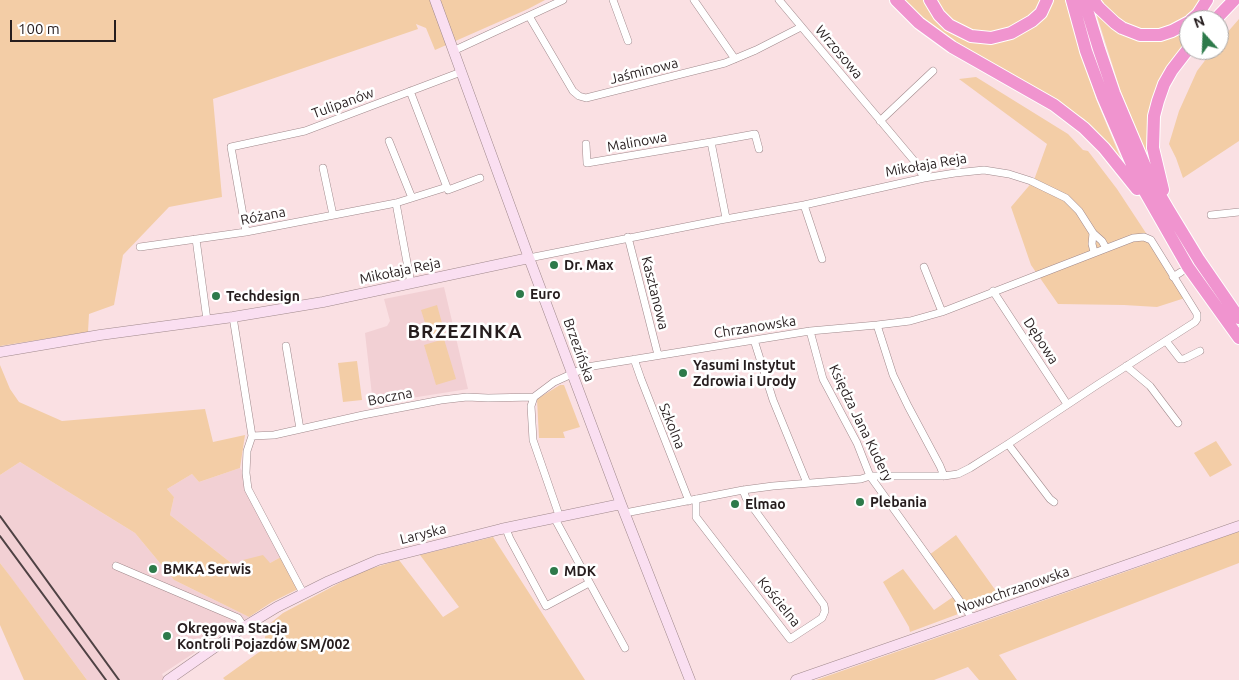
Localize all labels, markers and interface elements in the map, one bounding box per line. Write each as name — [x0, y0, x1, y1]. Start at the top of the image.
scale bar — [12, 10, 119, 42]
north arrow — [1179, 10, 1229, 60]
text: N — [1192, 13, 1207, 31]
text: 100 m — [18, 20, 60, 37]
street label: Wrzosowa — [812, 22, 866, 82]
street label: Jaśminowa — [608, 54, 680, 88]
street label: Tulipanów — [310, 84, 376, 122]
street label: Malinowa — [606, 128, 668, 156]
street label: Mikołaja Reja — [884, 150, 968, 180]
street label: Różana — [239, 203, 287, 229]
street label: Mikołaja Reja — [358, 254, 442, 288]
street label: Kasztanowa — [638, 255, 672, 331]
place label: Dr. Max — [564, 257, 614, 273]
marker: Dr. Max — [548, 259, 560, 271]
place label: Euro — [530, 286, 561, 302]
place label: Techdesign — [226, 288, 300, 304]
marker: Euro — [514, 288, 526, 300]
marker: Techdesign — [210, 290, 222, 302]
street label: Chrzanowska — [713, 312, 797, 342]
street label: Dębowa — [1020, 315, 1062, 367]
street label: Brzezińska — [560, 316, 598, 384]
district label: BRZEZINKA — [406, 321, 524, 343]
place label: Yasumi Instytut Zdrowia i Urody — [693, 357, 796, 390]
street label: Księdza Jana Kudery — [825, 362, 897, 484]
marker: Yasumi Instytut Zdrowia i Urody — [677, 367, 689, 379]
street label: Boczna — [366, 384, 414, 410]
street label: Szkolna — [655, 401, 689, 451]
place label: Plebania — [870, 494, 927, 510]
place label: Elmao — [745, 496, 786, 512]
marker: Plebania — [854, 496, 866, 508]
marker: Elmao — [729, 498, 741, 510]
street label: Laryska — [398, 520, 448, 548]
place label: BMKA Serwis — [163, 561, 251, 577]
marker: BMKA Serwis — [147, 563, 159, 575]
place label: MDK — [564, 563, 596, 579]
street label: Nowochrzanowska — [954, 563, 1072, 617]
marker: MDK — [548, 565, 560, 577]
street label: Kościelna — [754, 574, 804, 630]
place label: Okręgowa Stacja Kontroli Pojazdów SM/002 — [177, 620, 350, 652]
marker: Okręgowa Stacja Kontroli Pojazdów SM/002 — [161, 630, 173, 642]

